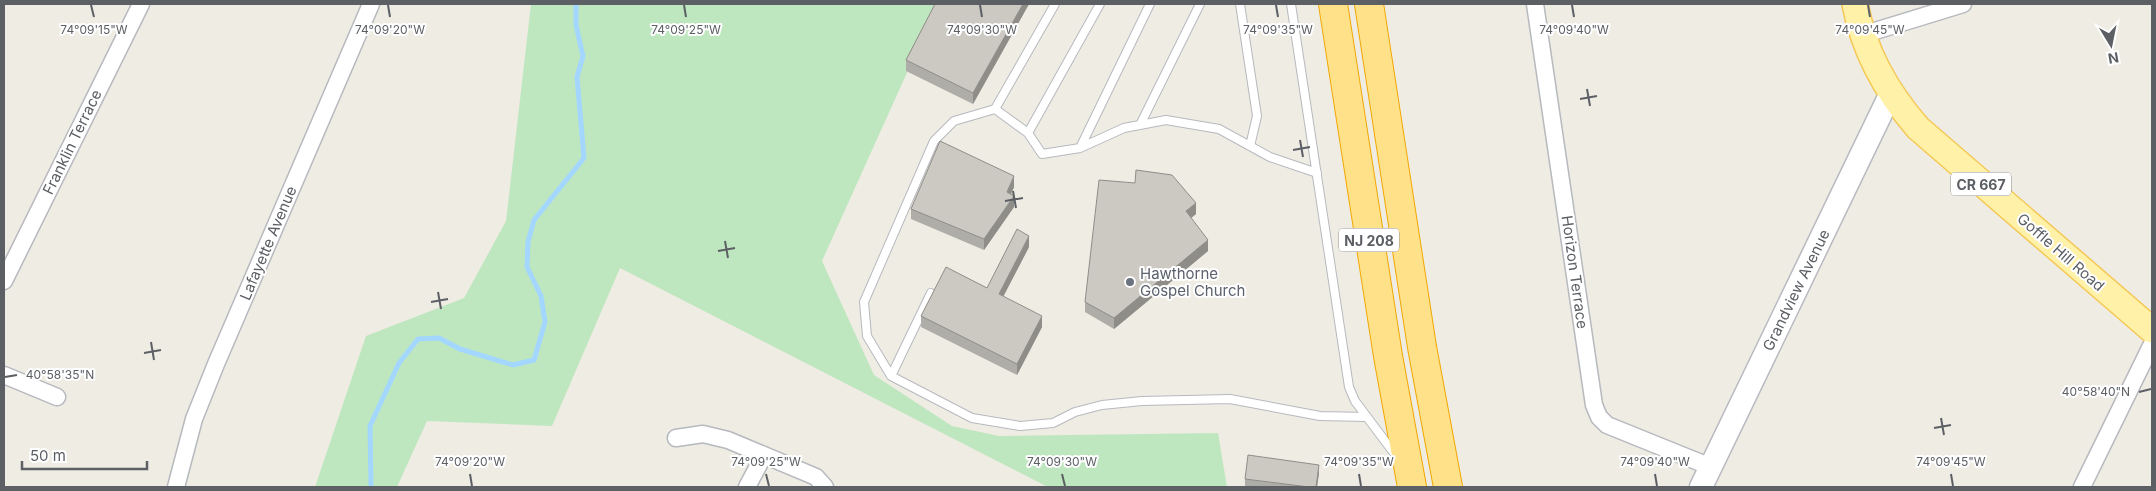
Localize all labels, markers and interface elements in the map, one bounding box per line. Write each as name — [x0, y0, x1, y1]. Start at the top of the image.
north arrow — [2086, 20, 2136, 70]
text: 74°09'15"W — [60, 22, 128, 37]
text: 74°09'20"W — [355, 22, 425, 37]
text: 74°09'25"W — [651, 22, 721, 37]
text: 74°09'30"W — [947, 22, 1017, 37]
text: 74°09'35"W — [1243, 22, 1313, 37]
text: 74°09'40"W — [1539, 22, 1609, 37]
text: 74°09'45"W — [1835, 22, 1905, 37]
text: N — [2107, 49, 2120, 68]
street label: Franklin Terrace — [38, 86, 106, 198]
road number: CR 667 — [1951, 172, 2011, 195]
street label: Lafayette Avenue — [235, 183, 301, 303]
street label: Goffle Hill Road — [2013, 209, 2109, 295]
street label: Horizon Terrace — [1558, 214, 1592, 330]
street label: Grandview Avenue — [1758, 226, 1834, 354]
road number: NJ 208 — [1339, 228, 1399, 252]
place label: Hawthorne Gospel Church — [1140, 264, 1245, 300]
marker: Hawthorne Gospel Church — [1124, 276, 1136, 288]
text: 40°58'35"N — [26, 367, 94, 382]
text: 40°58'40"N — [2062, 384, 2130, 399]
scale bar — [22, 438, 148, 470]
text: 50 m — [30, 446, 66, 465]
text: 74°09'20"W — [435, 454, 505, 469]
text: 74°09'25"W — [731, 454, 801, 469]
text: 74°09'30"W — [1027, 454, 1097, 469]
text: 74°09'35"W — [1324, 454, 1394, 469]
text: 74°09'40"W — [1620, 454, 1690, 469]
text: 74°09'45"W — [1916, 454, 1986, 469]

